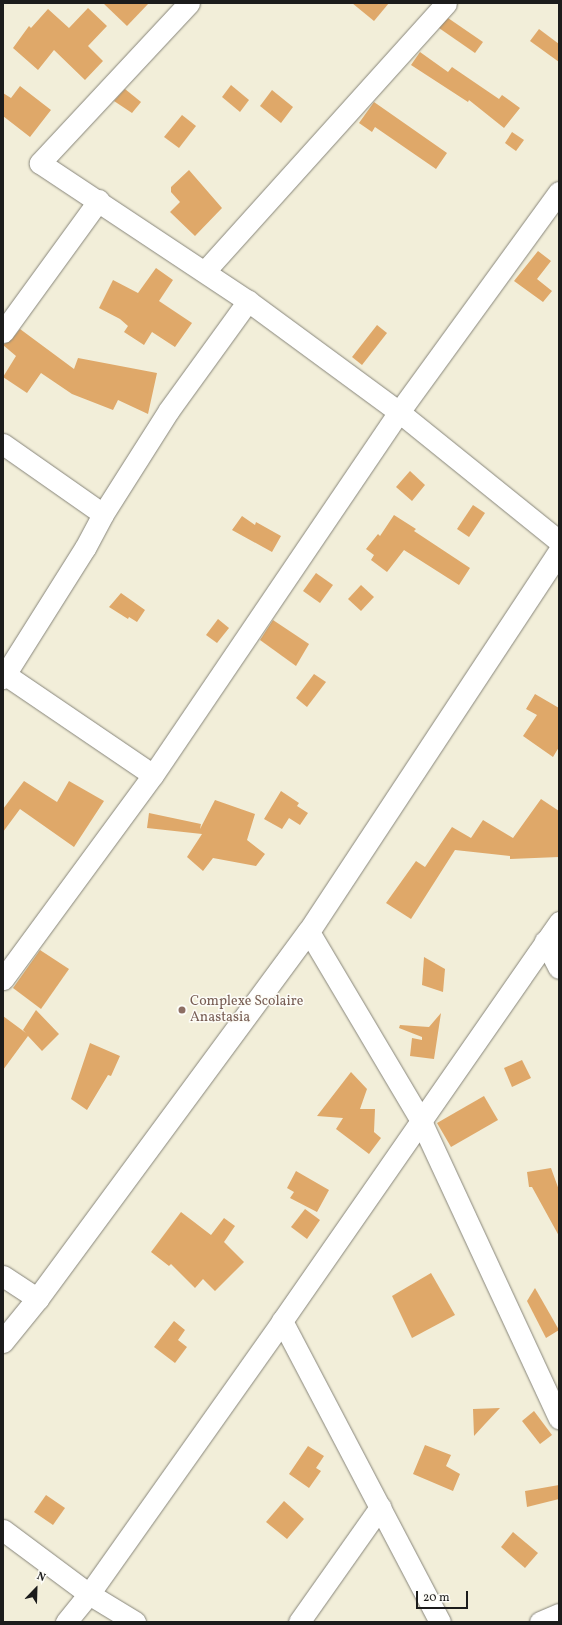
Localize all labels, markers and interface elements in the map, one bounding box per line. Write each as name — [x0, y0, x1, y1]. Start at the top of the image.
place label: Complexe Scolaire Anastasia — [190, 994, 303, 1026]
marker: Complexe Scolaire Anastasia — [177, 1005, 187, 1015]
north arrow — [16, 1569, 56, 1609]
text: N — [34, 1569, 47, 1586]
scale bar — [418, 1583, 470, 1609]
text: 20 m — [423, 1590, 450, 1606]

